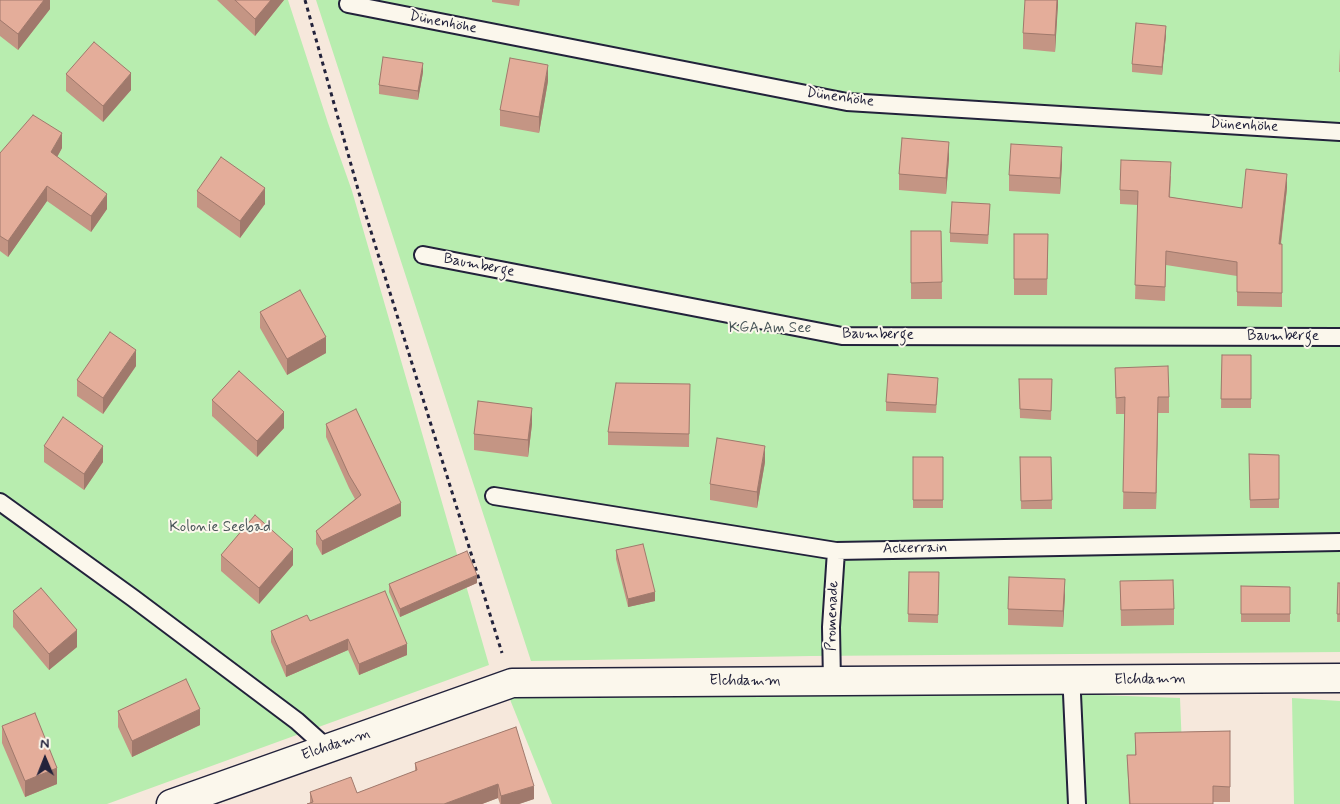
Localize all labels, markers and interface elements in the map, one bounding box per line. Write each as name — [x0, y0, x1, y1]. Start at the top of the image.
street label: Dünenhöhe — [408, 8, 478, 38]
street label: Dünenhöhe — [805, 84, 875, 112]
street label: Dünenhöhe — [1209, 115, 1279, 137]
street label: Baumberge — [442, 250, 516, 282]
park label: KGA Am See — [729, 320, 811, 338]
street label: Baumberge — [842, 325, 914, 345]
street label: Baumberge — [1247, 328, 1319, 346]
park label: Kolonie Seebad — [169, 519, 271, 537]
street label: Ackerrain — [882, 539, 948, 559]
street label: Promenade — [823, 580, 843, 652]
street label: Elchdamm — [1114, 670, 1186, 690]
street label: Elchdamm — [709, 673, 781, 691]
street label: Elchdamm — [299, 725, 373, 765]
north arrow — [20, 734, 70, 784]
text: N — [40, 735, 50, 753]

